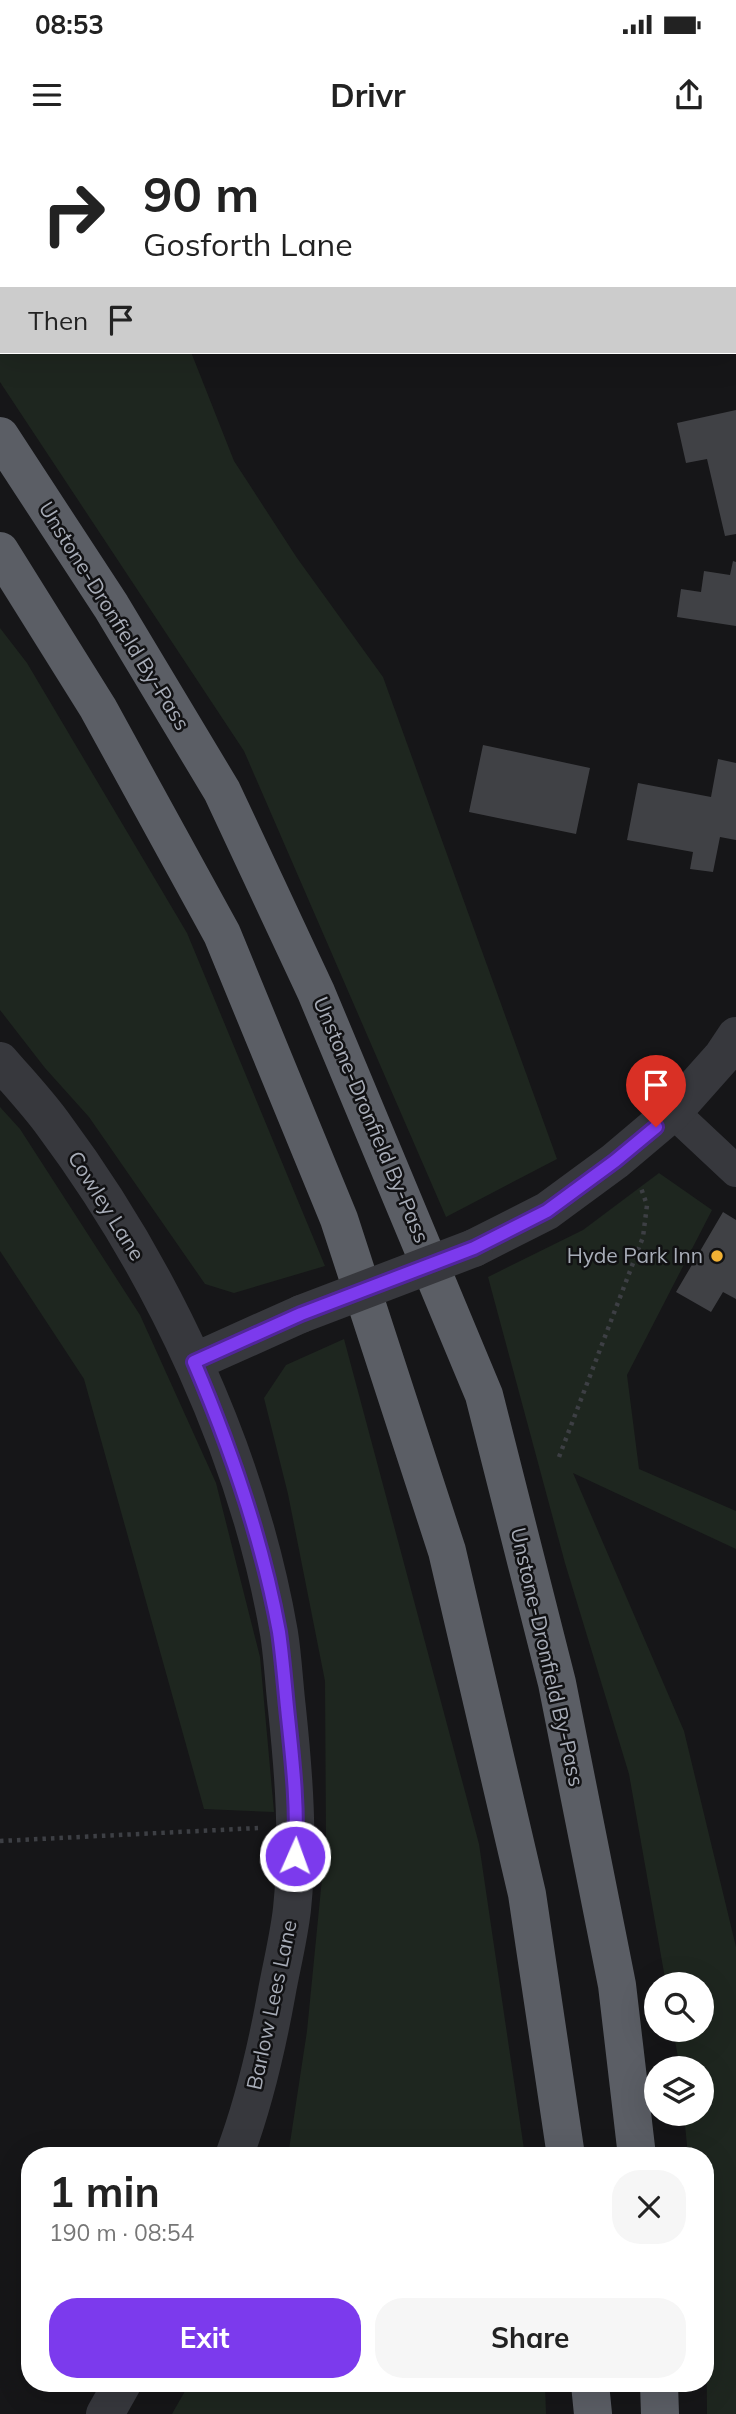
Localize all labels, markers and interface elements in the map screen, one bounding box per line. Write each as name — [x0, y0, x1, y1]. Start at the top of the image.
text: 08:53 — [35, 8, 104, 41]
text: Drivr — [330, 75, 406, 115]
icon: menu — [28, 76, 66, 114]
icon: share — [670, 76, 708, 114]
text: 90 m — [143, 163, 259, 224]
icon: right — [28, 168, 119, 259]
text: Gosforth Lane — [143, 224, 353, 264]
icon: arrive — [102, 301, 140, 339]
text: Then — [28, 304, 88, 337]
street label: Unstone-Dronfield By-Pass — [34, 496, 196, 735]
street label: Unstone-Dronfield By-Pass — [308, 993, 436, 1247]
pin — [626, 1055, 686, 1127]
icon: arrive — [637, 1066, 675, 1104]
street label: Cowley Lane — [63, 1146, 151, 1265]
place label: Hyde Park Inn — [567, 1242, 703, 1268]
marker: Hyde Park Inn — [709, 1248, 725, 1264]
street label: Unstone-Dronfield By-Pass — [506, 1525, 590, 1789]
position arrow — [258, 1819, 332, 1893]
street label: Barlow Lees Lane — [240, 1918, 302, 2092]
map controls — [644, 1972, 714, 2126]
button: search — [644, 1972, 714, 2042]
button: layers — [644, 2056, 714, 2126]
text: 1 min — [49, 2165, 160, 2218]
button: close — [612, 2170, 686, 2244]
text: 190 m · 08:54 — [49, 2218, 194, 2247]
button: Exit — [49, 2298, 361, 2378]
button: Share — [375, 2298, 686, 2378]

